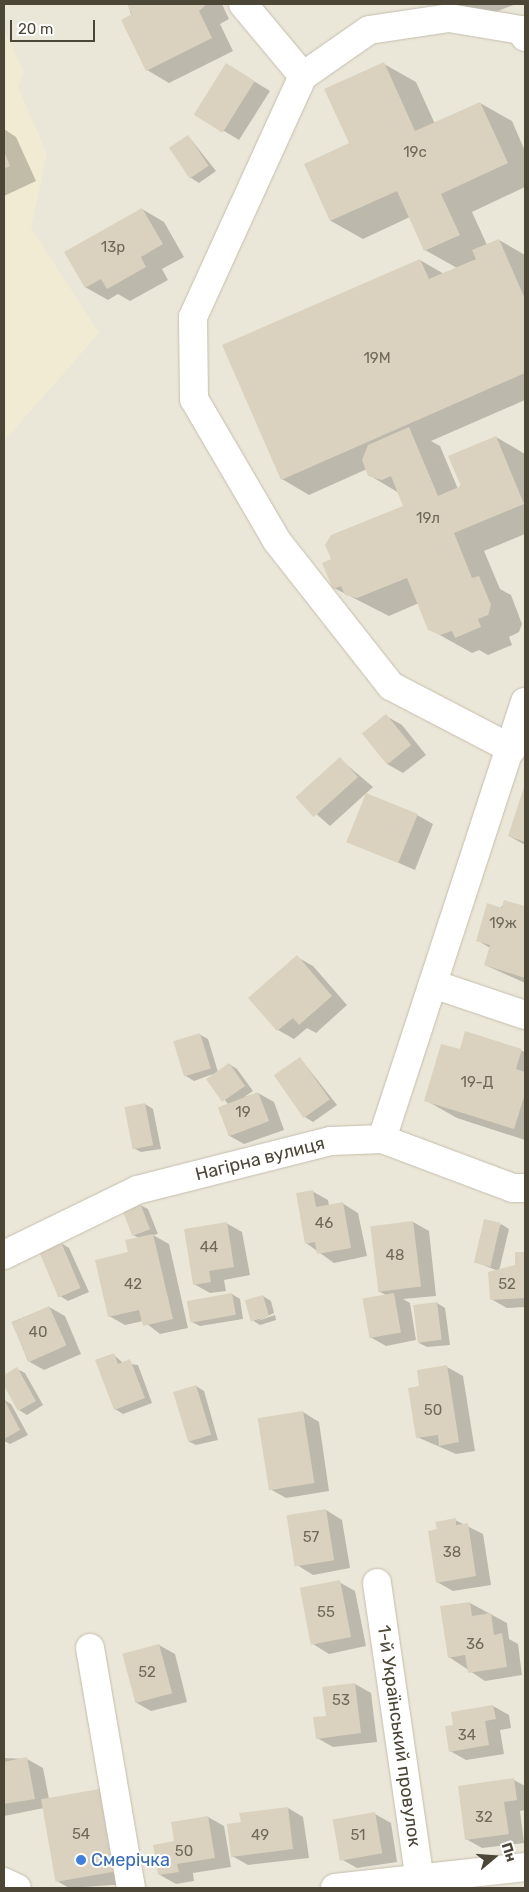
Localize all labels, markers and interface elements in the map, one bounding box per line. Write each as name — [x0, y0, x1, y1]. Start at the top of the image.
scale bar — [12, 10, 98, 42]
text: 20 m — [18, 20, 53, 38]
house number: 19с — [403, 144, 427, 162]
house number: 13р — [101, 239, 125, 257]
house number: 19М — [363, 350, 391, 368]
house number: 19л — [416, 510, 440, 528]
house number: 19ж — [489, 915, 517, 933]
house number: 19-Д — [461, 1074, 493, 1092]
house number: 19 — [235, 1104, 251, 1122]
street label: Нагірна вулиця — [193, 1132, 327, 1186]
house number: 46 — [315, 1215, 333, 1233]
house number: 44 — [200, 1239, 218, 1257]
house number: 48 — [386, 1247, 404, 1265]
house number: 42 — [124, 1276, 142, 1294]
house number: 52 — [498, 1276, 516, 1294]
house number: 40 — [29, 1324, 47, 1342]
house number: 50 — [424, 1402, 442, 1420]
house number: 57 — [303, 1529, 319, 1547]
house number: 38 — [443, 1544, 461, 1562]
house number: 55 — [317, 1604, 335, 1622]
street label: 1-й Український провулок — [373, 1624, 425, 1848]
house number: 36 — [466, 1636, 484, 1654]
house number: 52 — [138, 1664, 156, 1682]
house number: 53 — [332, 1692, 350, 1710]
house number: 34 — [458, 1727, 476, 1745]
house number: 32 — [475, 1809, 493, 1827]
house number: 54 — [72, 1826, 90, 1844]
house number: 49 — [251, 1827, 269, 1845]
house number: 51 — [350, 1827, 366, 1845]
north arrow — [469, 1832, 519, 1882]
text: Пн — [498, 1840, 520, 1864]
house number: 50 — [175, 1843, 193, 1861]
place label: Смерічка — [91, 1849, 170, 1871]
marker: Смерічка — [75, 1854, 87, 1866]

